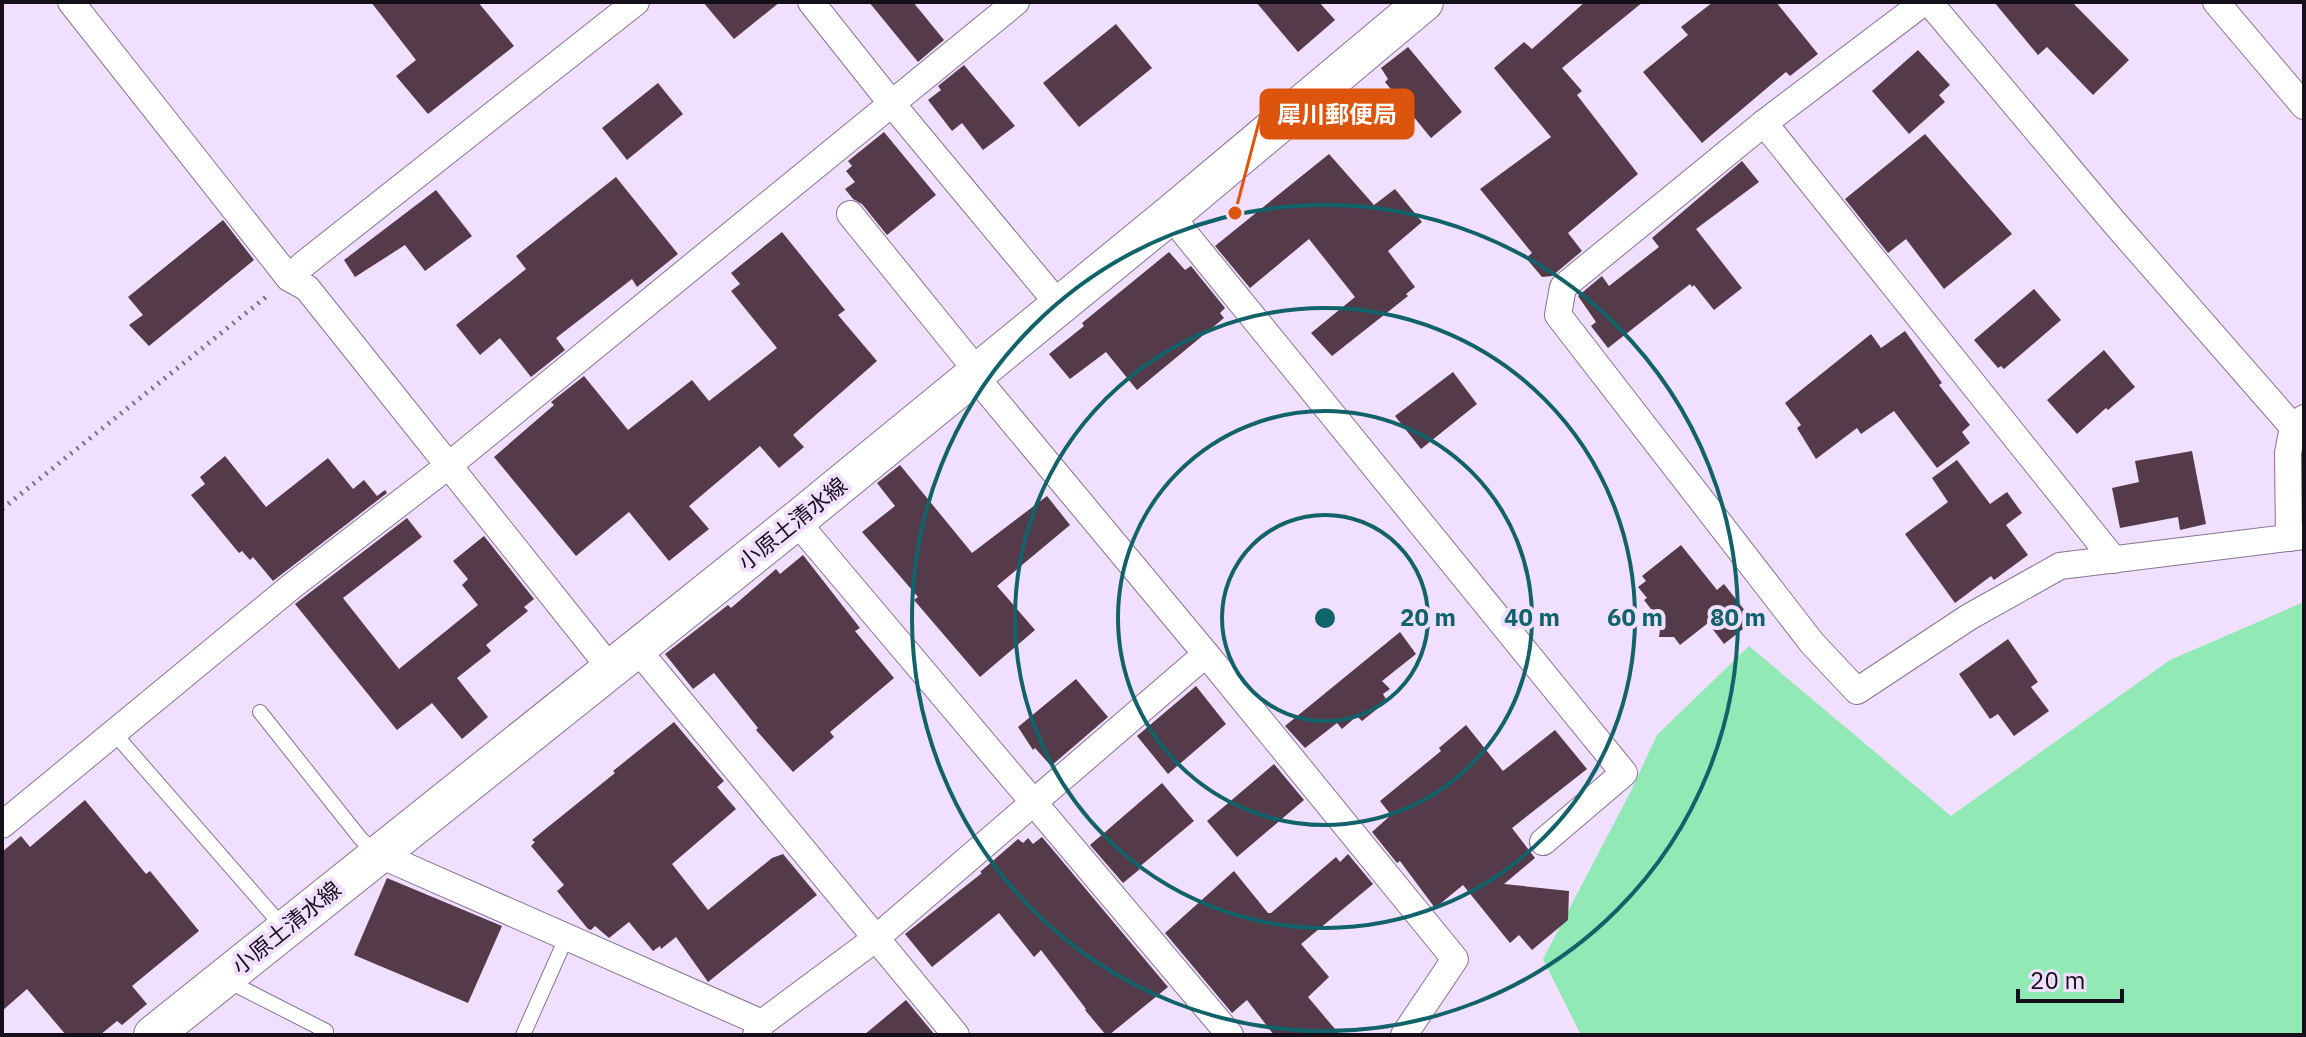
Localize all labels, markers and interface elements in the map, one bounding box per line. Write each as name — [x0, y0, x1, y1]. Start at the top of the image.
callout: 犀川郵便局 — [1261, 90, 1413, 138]
text: 犀川郵便局 — [1277, 98, 1397, 130]
street label: 小原土清水線 — [732, 470, 852, 576]
text: 20 m — [1400, 601, 1456, 633]
text: 40 m — [1504, 601, 1560, 633]
text: 60 m — [1607, 601, 1663, 633]
text: 80 m — [1710, 601, 1766, 633]
centre of rings — [1311, 604, 1339, 632]
street label: 小原土清水線 — [226, 874, 346, 980]
scale bar — [2018, 953, 2122, 1003]
text: 20 m — [2030, 964, 2085, 996]

